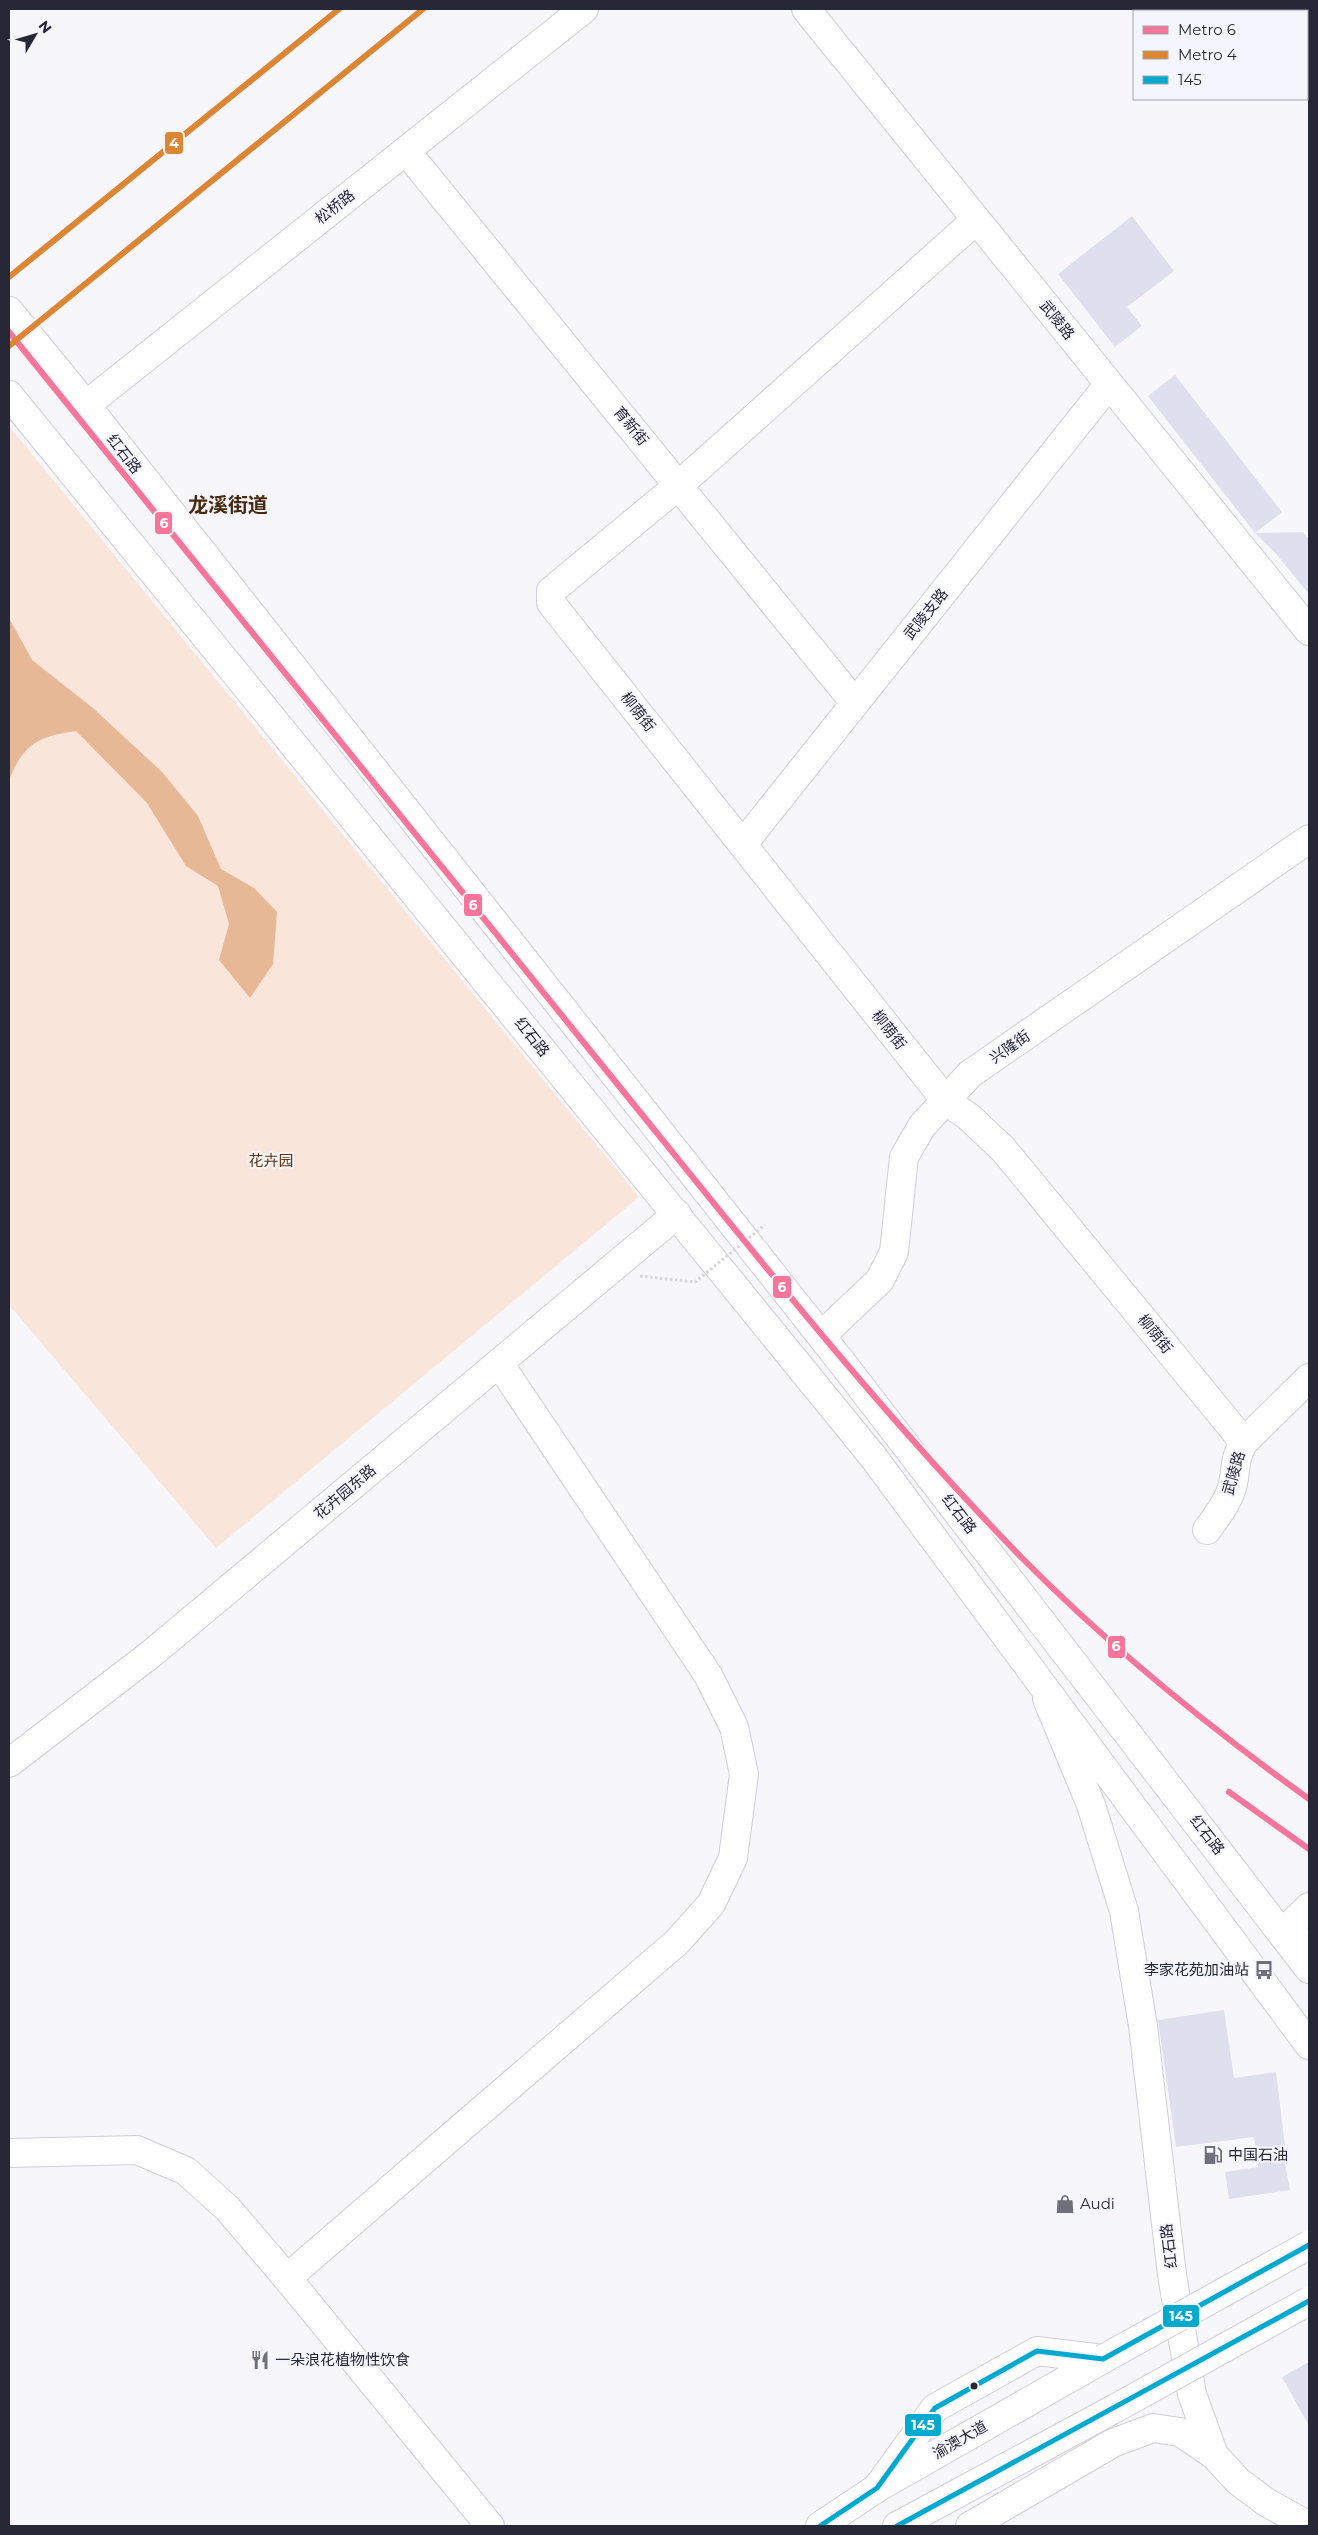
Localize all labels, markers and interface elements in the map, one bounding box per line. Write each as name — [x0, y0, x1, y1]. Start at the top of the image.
north arrow — [10, 10, 60, 60]
legend — [1133, 10, 1308, 100]
text: N — [35, 17, 56, 37]
text: Metro 6 — [1178, 20, 1236, 39]
text: Metro 4 — [1178, 45, 1237, 64]
text: 145 — [1178, 70, 1202, 89]
line badge: 4 — [164, 131, 184, 155]
text: 4 — [169, 134, 179, 152]
street label: 松桥路 — [311, 185, 358, 228]
street label: 武陵路 — [1036, 296, 1079, 343]
street label: 育新街 — [610, 402, 653, 449]
street label: 红石路 — [103, 430, 146, 477]
district label: 龙溪街道 — [188, 493, 268, 517]
line badge: 6 — [154, 511, 173, 535]
text: 6 — [160, 514, 169, 532]
street label: 武陵支路 — [899, 584, 952, 643]
street label: 柳荫街 — [617, 688, 660, 735]
line badge: 6 — [463, 893, 483, 917]
text: 6 — [469, 896, 478, 914]
street label: 柳荫街 — [868, 1006, 911, 1053]
street label: 红石路 — [511, 1013, 554, 1060]
street label: 兴隆街 — [986, 1026, 1034, 1067]
park label: 花卉园 — [248, 1151, 294, 1170]
line badge: 6 — [772, 1275, 792, 1299]
text: 6 — [778, 1278, 787, 1296]
street label: 柳荫街 — [1134, 1310, 1177, 1357]
street label: 武陵路 — [1218, 1449, 1249, 1497]
street label: 花卉园东路 — [310, 1460, 380, 1523]
street label: 红石路 — [938, 1490, 981, 1537]
line badge: 6 — [1107, 1635, 1126, 1659]
text: 6 — [1112, 1637, 1121, 1655]
street label: 红石路 — [1186, 1811, 1229, 1858]
bus stop icon: 李家花苑加油站 — [1253, 1959, 1275, 1981]
place label: 李家花苑加油站 — [1144, 1960, 1249, 1979]
fuel station icon: 中国石油 — [1202, 2144, 1224, 2166]
place label: 中国石油 — [1228, 2145, 1288, 2164]
shop icon: Audi — [1054, 2193, 1076, 2215]
place label: Audi — [1080, 2194, 1115, 2213]
street label: 红石路 — [1156, 2223, 1181, 2270]
line badge: 145 — [1162, 2304, 1200, 2328]
text: 145 — [1169, 2307, 1193, 2325]
restaurant icon: 一朵浪花植物性饮食 — [249, 2349, 271, 2371]
place label: 一朵浪花植物性饮食 — [275, 2350, 410, 2369]
unlabelled marker — [969, 2381, 979, 2391]
line badge: 145 — [904, 2413, 942, 2437]
text: 145 — [911, 2416, 935, 2434]
street label: 渝澳大道 — [929, 2416, 990, 2463]

